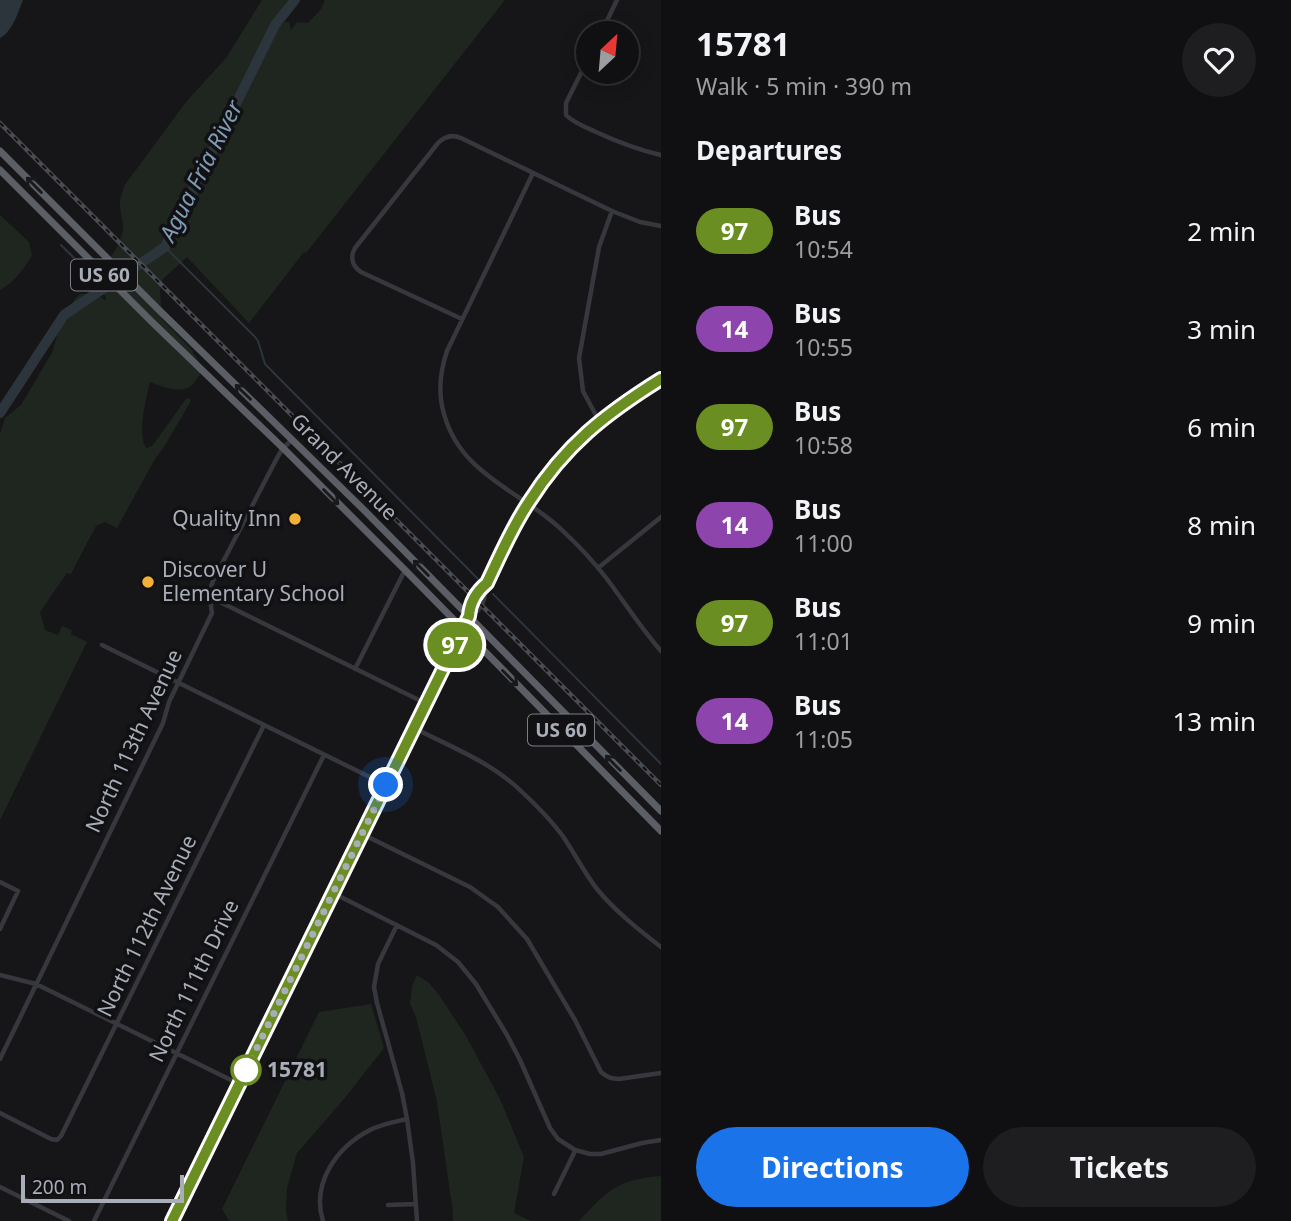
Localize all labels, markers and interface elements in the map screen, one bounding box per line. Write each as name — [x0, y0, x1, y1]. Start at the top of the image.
north arrow — [576, 21, 639, 84]
map controls — [576, 21, 639, 84]
text: 15781 — [696, 21, 790, 66]
button: heart — [1182, 23, 1256, 97]
text: Walk · 5 min · 390 m — [696, 70, 912, 102]
water label: Agua Fria River — [150, 94, 250, 248]
text: Departures — [696, 132, 842, 168]
one-way arrow — [25, 176, 42, 193]
text: Bus — [794, 197, 841, 233]
text: 2 min — [1187, 213, 1256, 249]
text: 97 — [721, 214, 748, 247]
text: 10:54 — [794, 233, 853, 265]
road number: US 60 — [71, 260, 137, 290]
text: Bus — [794, 295, 841, 331]
text: 3 min — [1187, 311, 1256, 347]
text: 14 — [721, 312, 748, 345]
text: 10:55 — [794, 331, 853, 363]
one-way arrow — [235, 384, 252, 401]
text: Bus — [794, 393, 841, 429]
street label: Grand Avenue — [285, 407, 404, 526]
text: 6 min — [1187, 409, 1256, 445]
text: 97 — [721, 410, 748, 443]
text: 10:58 — [794, 429, 853, 461]
one-way arrow — [323, 488, 340, 505]
text: Bus — [794, 491, 841, 527]
place label: Quality Inn — [172, 504, 281, 532]
text: 8 min — [1187, 507, 1256, 543]
text: 14 — [721, 508, 748, 541]
marker: Quality Inn — [287, 511, 303, 527]
text: 11:00 — [794, 527, 853, 559]
place label: Discover U Elementary School — [162, 555, 345, 607]
one-way arrow — [413, 560, 430, 577]
marker: Discover U Elementary School — [140, 574, 156, 590]
text: Bus — [794, 589, 841, 625]
text: 9 min — [1187, 605, 1256, 641]
text: 97 — [721, 606, 748, 639]
line badge: 97 — [424, 622, 486, 668]
text: 11:01 — [794, 625, 853, 657]
text: 97 — [441, 628, 469, 661]
street label: North 113th Avenue — [78, 644, 188, 837]
one-way arrow — [502, 670, 519, 687]
text: Bus — [794, 687, 841, 723]
text: 13 min — [1172, 703, 1256, 739]
text: 14 — [721, 704, 748, 737]
road number: US 60 — [528, 715, 594, 746]
text: 11:05 — [794, 723, 853, 755]
one-way arrow — [604, 755, 621, 772]
your location — [368, 767, 403, 802]
street label: North 112th Avenue — [90, 830, 202, 1021]
street label: North 111th Drive — [142, 895, 245, 1066]
marker: 15781 — [231, 1055, 261, 1085]
place label: 15781 — [267, 1055, 327, 1083]
button: Directions — [696, 1127, 969, 1207]
button: Tickets — [983, 1127, 1256, 1207]
scale bar — [21, 1172, 184, 1204]
text: 200 m — [32, 1174, 87, 1200]

